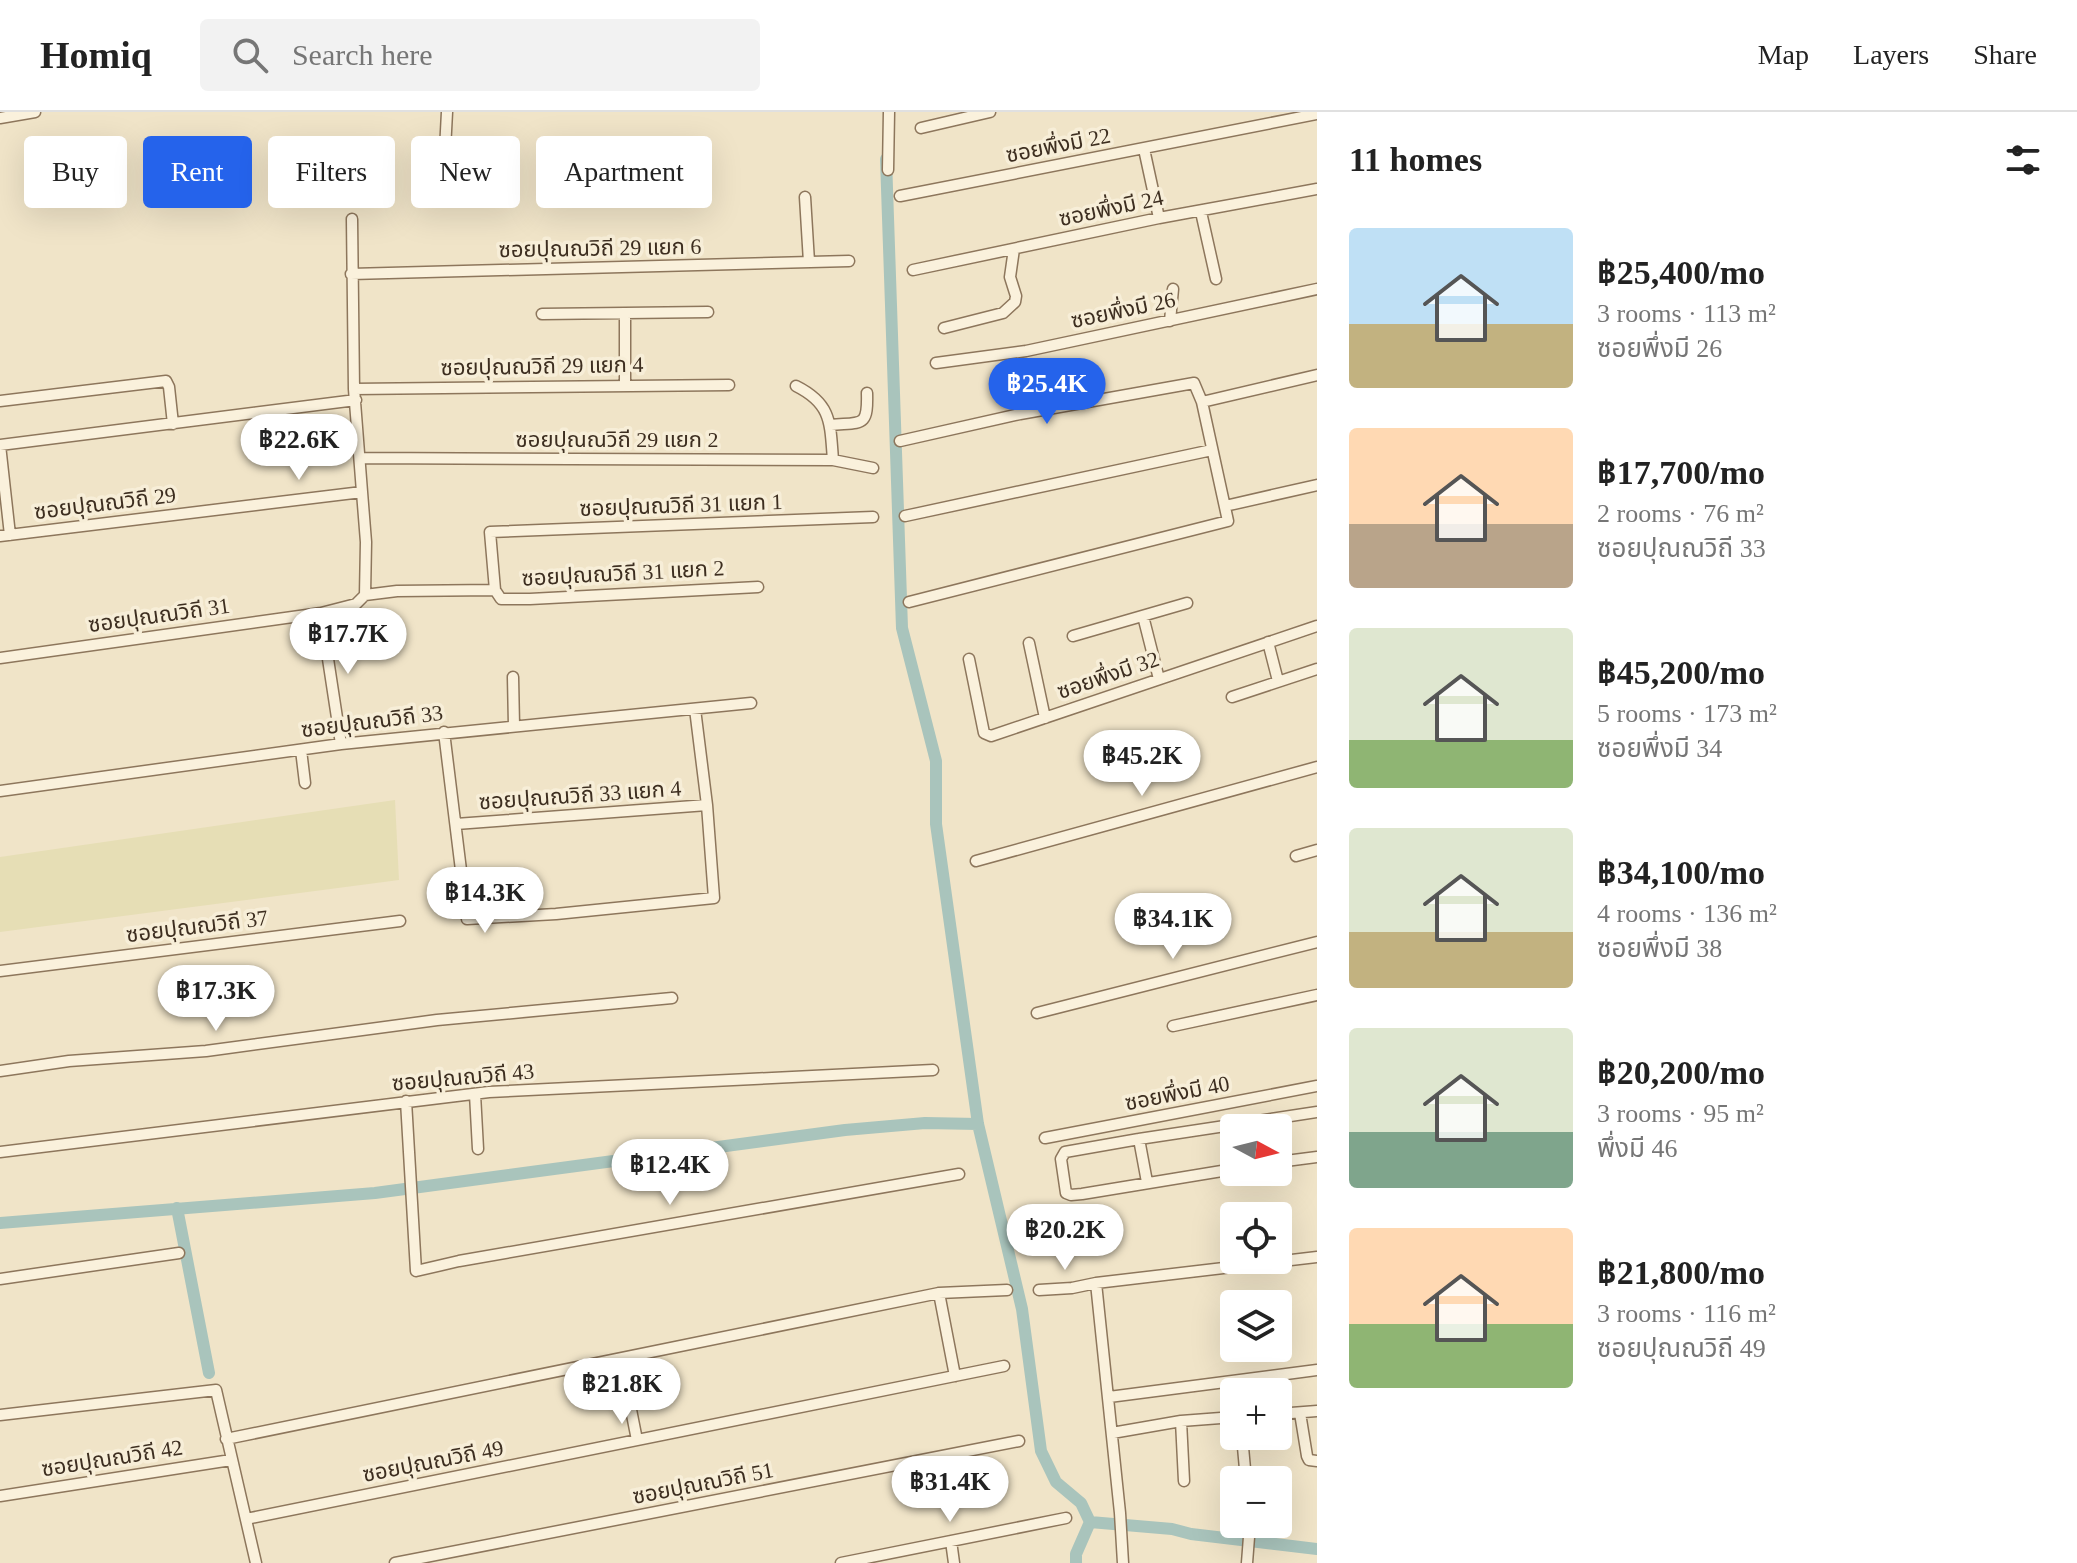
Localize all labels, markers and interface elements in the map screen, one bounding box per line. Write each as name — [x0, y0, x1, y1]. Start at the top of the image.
search box — [200, 19, 760, 91]
icon: search — [228, 33, 272, 77]
text: Homiq — [40, 34, 152, 76]
text: Search here — [292, 38, 433, 71]
text: Map — [1758, 39, 1809, 70]
text: Layers — [1853, 39, 1929, 70]
text: Share — [1973, 39, 2037, 70]
street label: ซอยพึ่งมี 22 — [1003, 120, 1112, 167]
chip: Buy — [24, 136, 127, 208]
chip: Rent — [143, 136, 252, 208]
chip: Filters — [268, 136, 395, 208]
chip: New — [411, 136, 520, 208]
chip: Apartment — [536, 136, 712, 208]
icon: filters — [2001, 138, 2045, 182]
text: 11 homes — [1349, 141, 1482, 178]
street label: ซอยพึ่งมี 24 — [1056, 182, 1165, 231]
street label: ซอยปุณณวิถี 29 แยก 6 — [498, 234, 702, 263]
text: ฿25,400/mo — [1597, 254, 1765, 291]
icon: home — [1413, 260, 1509, 356]
street label: ซอยพึ่งมี 26 — [1068, 284, 1177, 333]
text: 3 rooms · 113 m² — [1597, 299, 1776, 328]
text: ซอยพึ่งมี 26 — [1597, 334, 1722, 363]
street label: ซอยปุณณวิถี 29 แยก 4 — [440, 352, 644, 381]
pin: ฿25.4K — [982, 358, 1112, 426]
text: ฿25.4K — [1007, 369, 1087, 398]
pin: ฿22.6K — [234, 414, 364, 482]
text: ฿22.6K — [259, 425, 339, 454]
street label: ซอยปุณณวิถี 29 แยก 2 — [516, 427, 718, 453]
text: ฿17,700/mo — [1597, 454, 1765, 491]
icon: home — [1413, 460, 1509, 556]
street label: ซอยปุณณวิถี 29 — [33, 482, 178, 525]
street label: ซอยปุณณวิถี 31 แยก 1 — [579, 489, 783, 522]
text: 2 rooms · 76 m² — [1597, 499, 1764, 528]
text: ซอยปุณณวิถี 33 — [1597, 534, 1766, 563]
street label: ซอยปุณณวิถี 31 แยก 2 — [521, 555, 725, 592]
street label: ซอยปุณณวิถี 31 — [87, 593, 232, 638]
pin: ฿17.7K — [283, 608, 413, 676]
text: ฿17.7K — [308, 619, 388, 648]
street label: ซอยพึ่งมี 32 — [1053, 643, 1162, 704]
text: ฿45,200/mo — [1597, 654, 1765, 691]
icon: home — [1413, 660, 1509, 756]
text: 5 rooms · 173 m² — [1597, 699, 1777, 728]
street label: ซอยปุณณวิถี 33 — [300, 700, 445, 743]
pin: ฿45.2K — [1077, 730, 1207, 798]
text: ซอยพึ่งมี 34 — [1597, 734, 1722, 763]
text: ฿45.2K — [1102, 741, 1182, 770]
street label: ซอยปุณณวิถี 33 แยก 4 — [478, 775, 682, 816]
text: ฿34,100/mo — [1597, 854, 1765, 891]
icon: home — [1413, 860, 1509, 956]
pin: ฿14.3K — [420, 867, 550, 935]
text: ฿14.3K — [445, 878, 525, 907]
pin: ฿34.1K — [1108, 893, 1238, 961]
text: 4 rooms · 136 m² — [1597, 899, 1777, 928]
text: ฿34.1K — [1133, 904, 1213, 933]
street label: ซอยปุณณวิถี 37 — [125, 905, 270, 948]
text: ซอยพึ่งมี 38 — [1597, 934, 1722, 963]
pin: ฿17.3K — [151, 965, 281, 1033]
text: ฿17.3K — [176, 976, 256, 1005]
text: ฿20,200/mo — [1597, 1054, 1765, 1091]
street label: ซอยปุณณวิถี 43 — [391, 1058, 535, 1097]
icon: home — [1413, 1060, 1509, 1156]
street label: ซอยพึ่งมี 40 — [1122, 1068, 1231, 1115]
text: 3 rooms · 95 m² — [1597, 1099, 1764, 1128]
north arrow — [1220, 1114, 1292, 1186]
map controls — [1220, 1114, 1292, 1538]
text: พึ่งมี 46 — [1597, 1134, 1678, 1163]
pin: ฿12.4K — [605, 1139, 735, 1207]
text: ฿12.4K — [630, 1150, 710, 1179]
button: locate — [1220, 1202, 1292, 1274]
pin: ฿20.2K — [1000, 1204, 1130, 1272]
text: ฿20.2K — [1025, 1215, 1105, 1244]
text: ฿21,800/mo — [1597, 1254, 1765, 1291]
icon: home — [1413, 1260, 1509, 1356]
button: layers — [1220, 1290, 1292, 1362]
text: 3 rooms · 116 m² — [1597, 1299, 1776, 1328]
text: ซอยปุณณวิถี 49 — [1597, 1334, 1766, 1363]
pin: ฿21.8K — [557, 1358, 687, 1426]
text: ฿21.8K — [582, 1369, 662, 1398]
button: + — [1220, 1378, 1292, 1450]
street label: ซอยปุณณวิถี 42 — [40, 1434, 185, 1483]
street label: ซอยปุณณวิถี 49 — [361, 1435, 506, 1488]
pin: ฿31.4K — [885, 1456, 1015, 1524]
street label: ซอยปุณณวิถี 51 — [631, 1457, 776, 1510]
button: − — [1220, 1466, 1292, 1538]
text: ฿31.4K — [910, 1467, 990, 1496]

